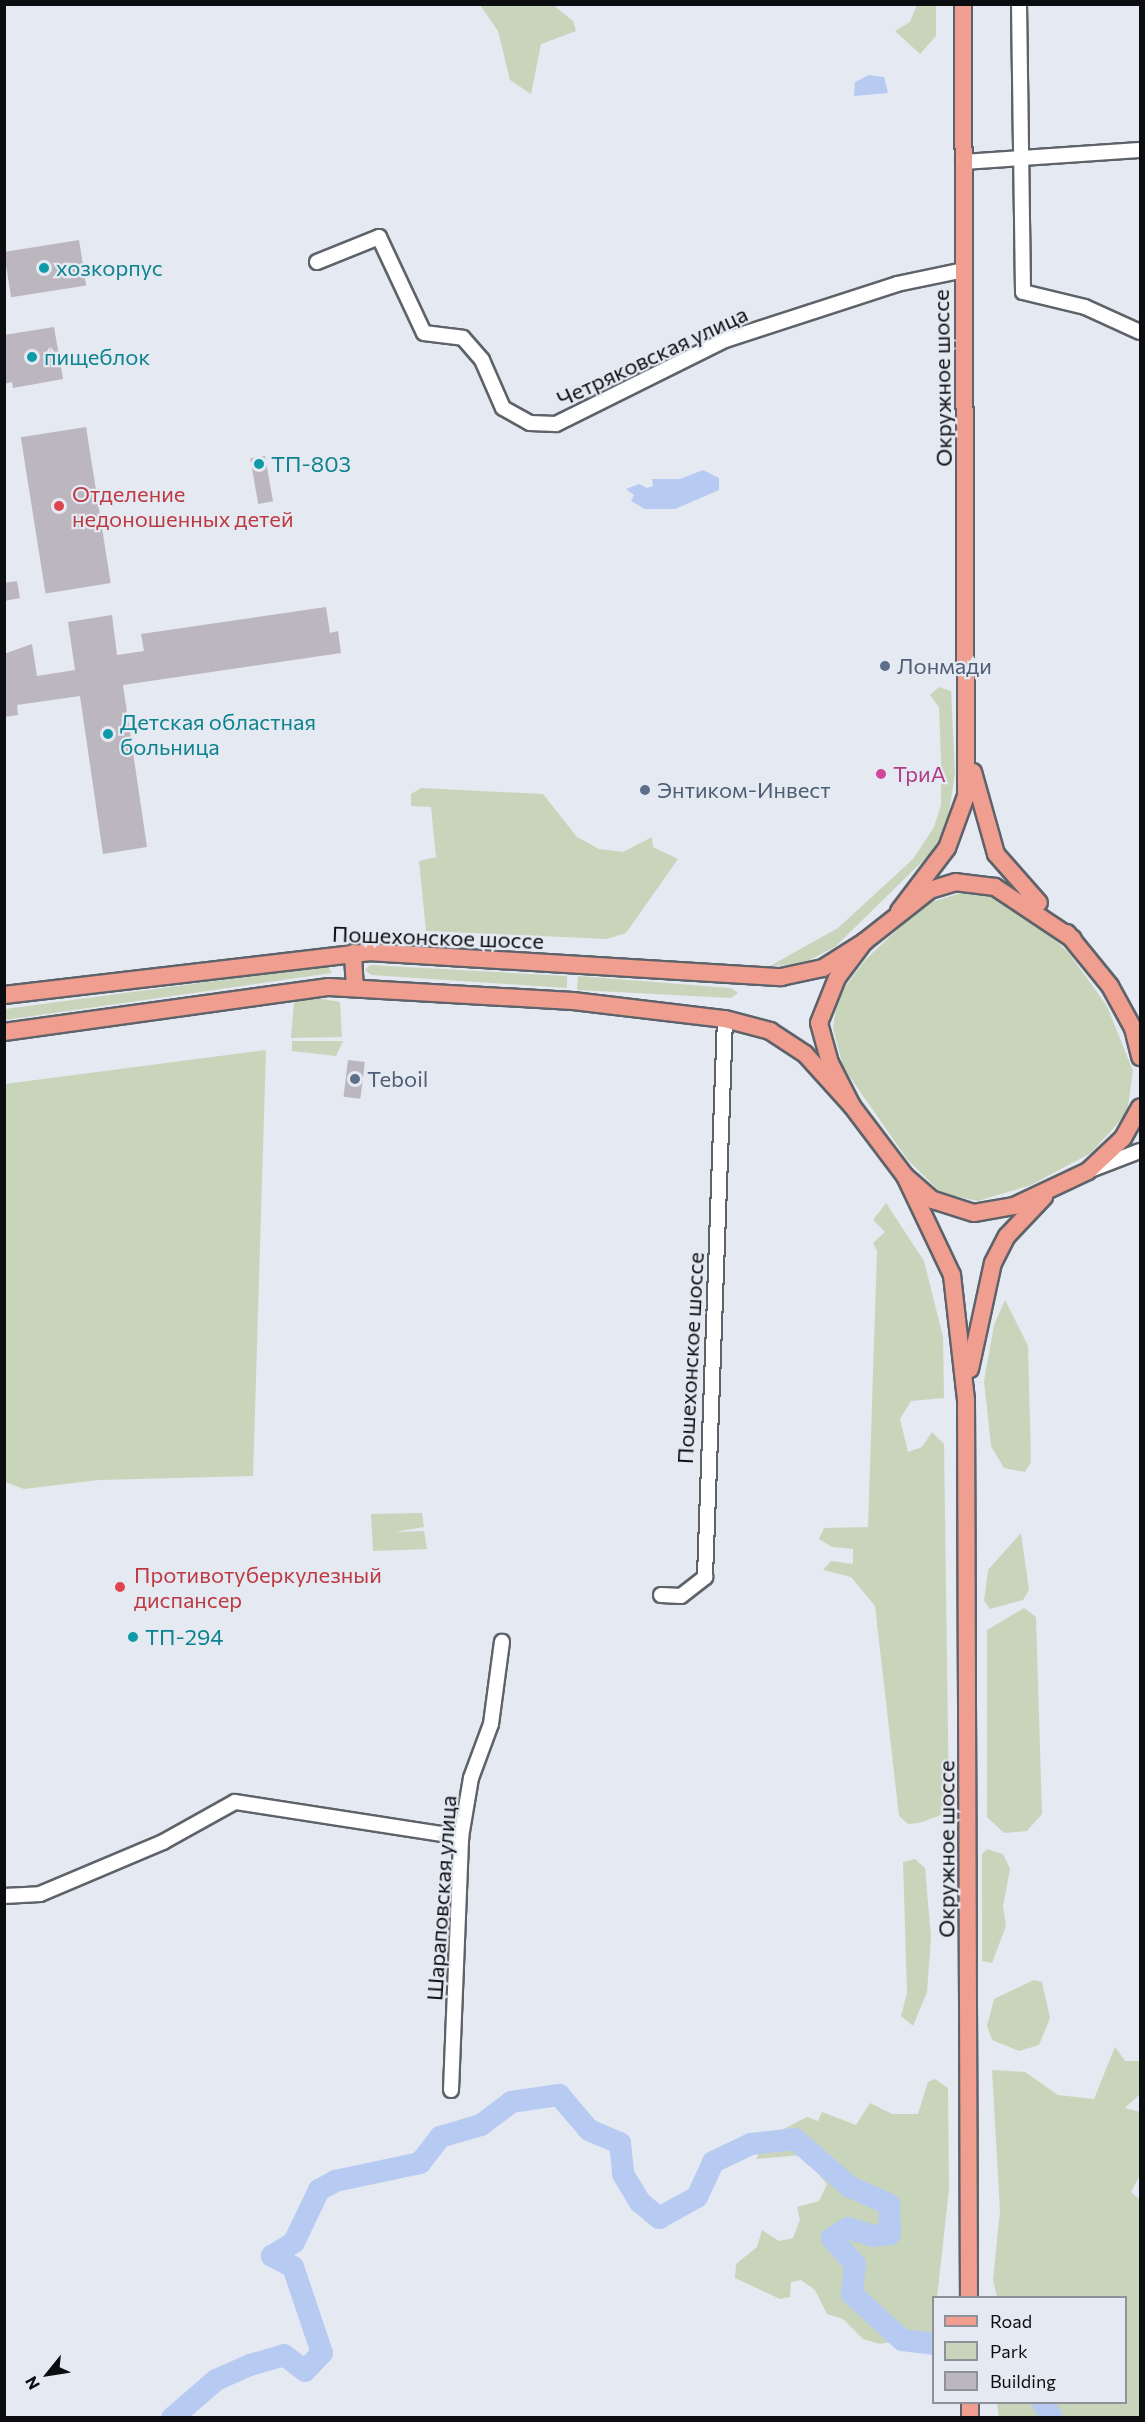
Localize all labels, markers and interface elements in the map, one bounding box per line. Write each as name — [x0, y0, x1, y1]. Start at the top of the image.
place label: хозкорпус — [56, 255, 163, 281]
marker: хозкорпус — [37, 261, 51, 275]
street label: Окружное шоссе — [927, 289, 957, 467]
street label: Четряковская улица — [552, 300, 752, 412]
place label: пищеблок — [44, 344, 150, 370]
marker: пищеблок — [25, 350, 39, 364]
place label: ТП-803 — [271, 451, 351, 477]
marker: ТП-803 — [252, 457, 266, 471]
place label: Отделение недоношенных детей — [72, 480, 294, 532]
marker: Отделение недоношенных детей — [50, 497, 68, 515]
place label: Лонмади — [897, 653, 992, 679]
marker: Лонмади — [878, 659, 892, 673]
place label: Детская областная больница — [120, 708, 316, 760]
marker: Детская областная больница — [101, 727, 115, 741]
place label: ТриА — [893, 761, 946, 787]
marker: ТриА — [874, 767, 888, 781]
place label: Энтиком-Инвест — [657, 777, 831, 803]
marker: Энтиком-Инвест — [638, 783, 652, 797]
street label: Пошехонское шоссе — [331, 920, 545, 954]
place label: Teboil — [367, 1066, 428, 1092]
marker: Teboil — [348, 1072, 362, 1086]
street label: Пошехонское шоссе — [671, 1251, 709, 1465]
place label: Противотуберкулезный диспансер — [134, 1561, 382, 1612]
marker: Противотуберкулезный диспансер — [111, 1578, 129, 1596]
place label: ТП-294 — [145, 1624, 224, 1650]
marker: ТП-294 — [126, 1630, 140, 1644]
street label: Окружное шоссе — [933, 1760, 959, 1938]
street label: Шараповская улица — [421, 1794, 461, 2002]
legend — [932, 2296, 1127, 2404]
text: Road — [990, 2310, 1032, 2332]
text: Park — [990, 2340, 1028, 2362]
north arrow — [18, 2344, 78, 2404]
text: Building — [990, 2370, 1056, 2392]
text: N — [21, 2373, 43, 2393]

